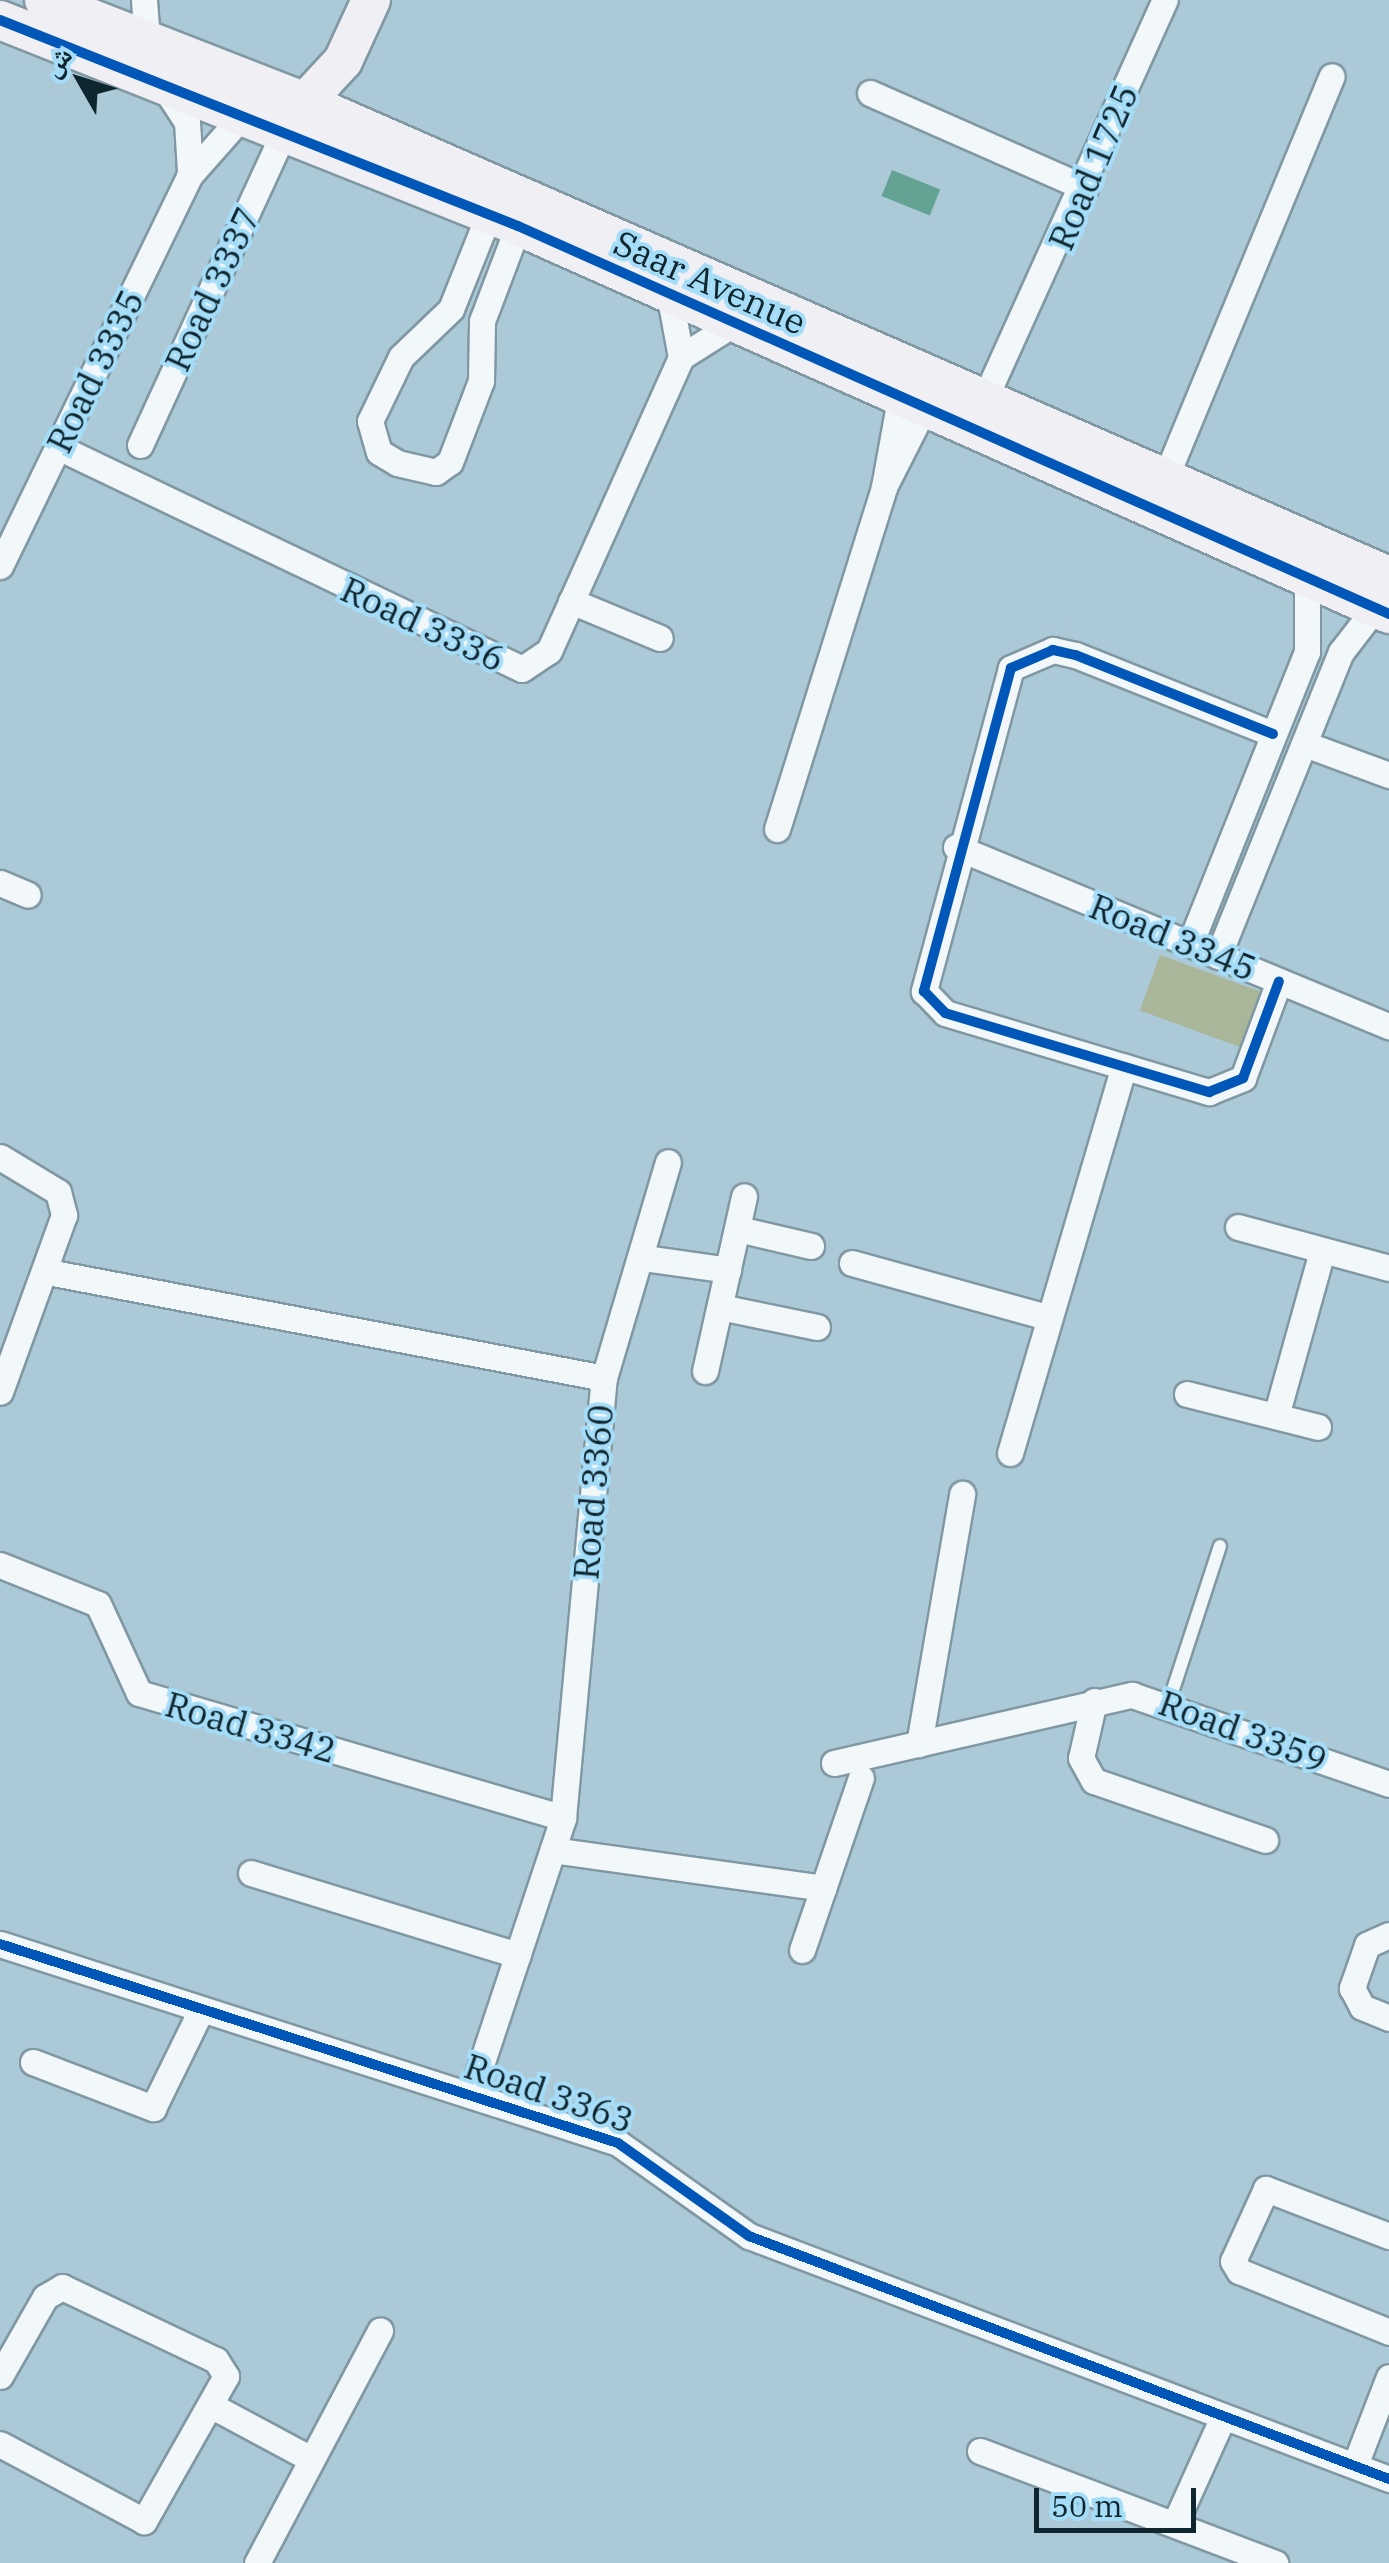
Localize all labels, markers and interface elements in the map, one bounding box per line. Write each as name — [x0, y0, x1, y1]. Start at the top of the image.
north arrow — [30, 30, 130, 130]
text: ش — [33, 38, 80, 84]
street label: Road 1725 — [1039, 78, 1147, 256]
street label: Road 3337 — [156, 201, 268, 377]
street label: Saar Avenue — [608, 221, 812, 343]
street label: Road 3335 — [38, 283, 152, 459]
street label: Road 3336 — [335, 568, 511, 680]
street label: Road 3345 — [1084, 885, 1262, 989]
street label: Road 3360 — [564, 1403, 622, 1581]
street label: Road 3359 — [1153, 1681, 1333, 1781]
street label: Road 3342 — [161, 1683, 341, 1771]
street label: Road 3363 — [459, 2045, 639, 2141]
scale bar — [1039, 2468, 1202, 2530]
text: 50 m — [1051, 2486, 1123, 2525]

